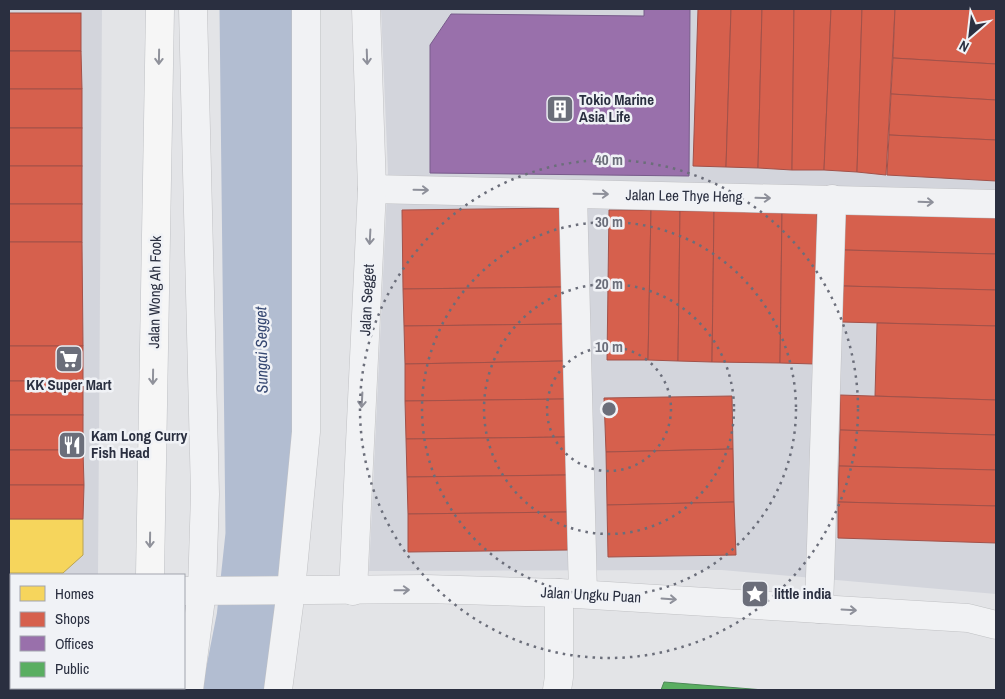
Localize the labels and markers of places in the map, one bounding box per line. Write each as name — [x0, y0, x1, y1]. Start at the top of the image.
place label: Tokio Marine Asia Life — [579, 89, 654, 127]
building icon: Tokio Marine Asia Life — [545, 94, 575, 124]
supermarket icon: KK Super Mart — [54, 344, 84, 374]
place label: KK Super Mart — [26, 374, 112, 395]
centre of rings — [600, 400, 618, 418]
place label: Kam Long Curry Fish Head — [91, 425, 188, 463]
restaurant icon: Kam Long Curry Fish Head — [57, 430, 87, 460]
place icon: little india — [740, 579, 770, 609]
place label: little india — [774, 583, 832, 604]

